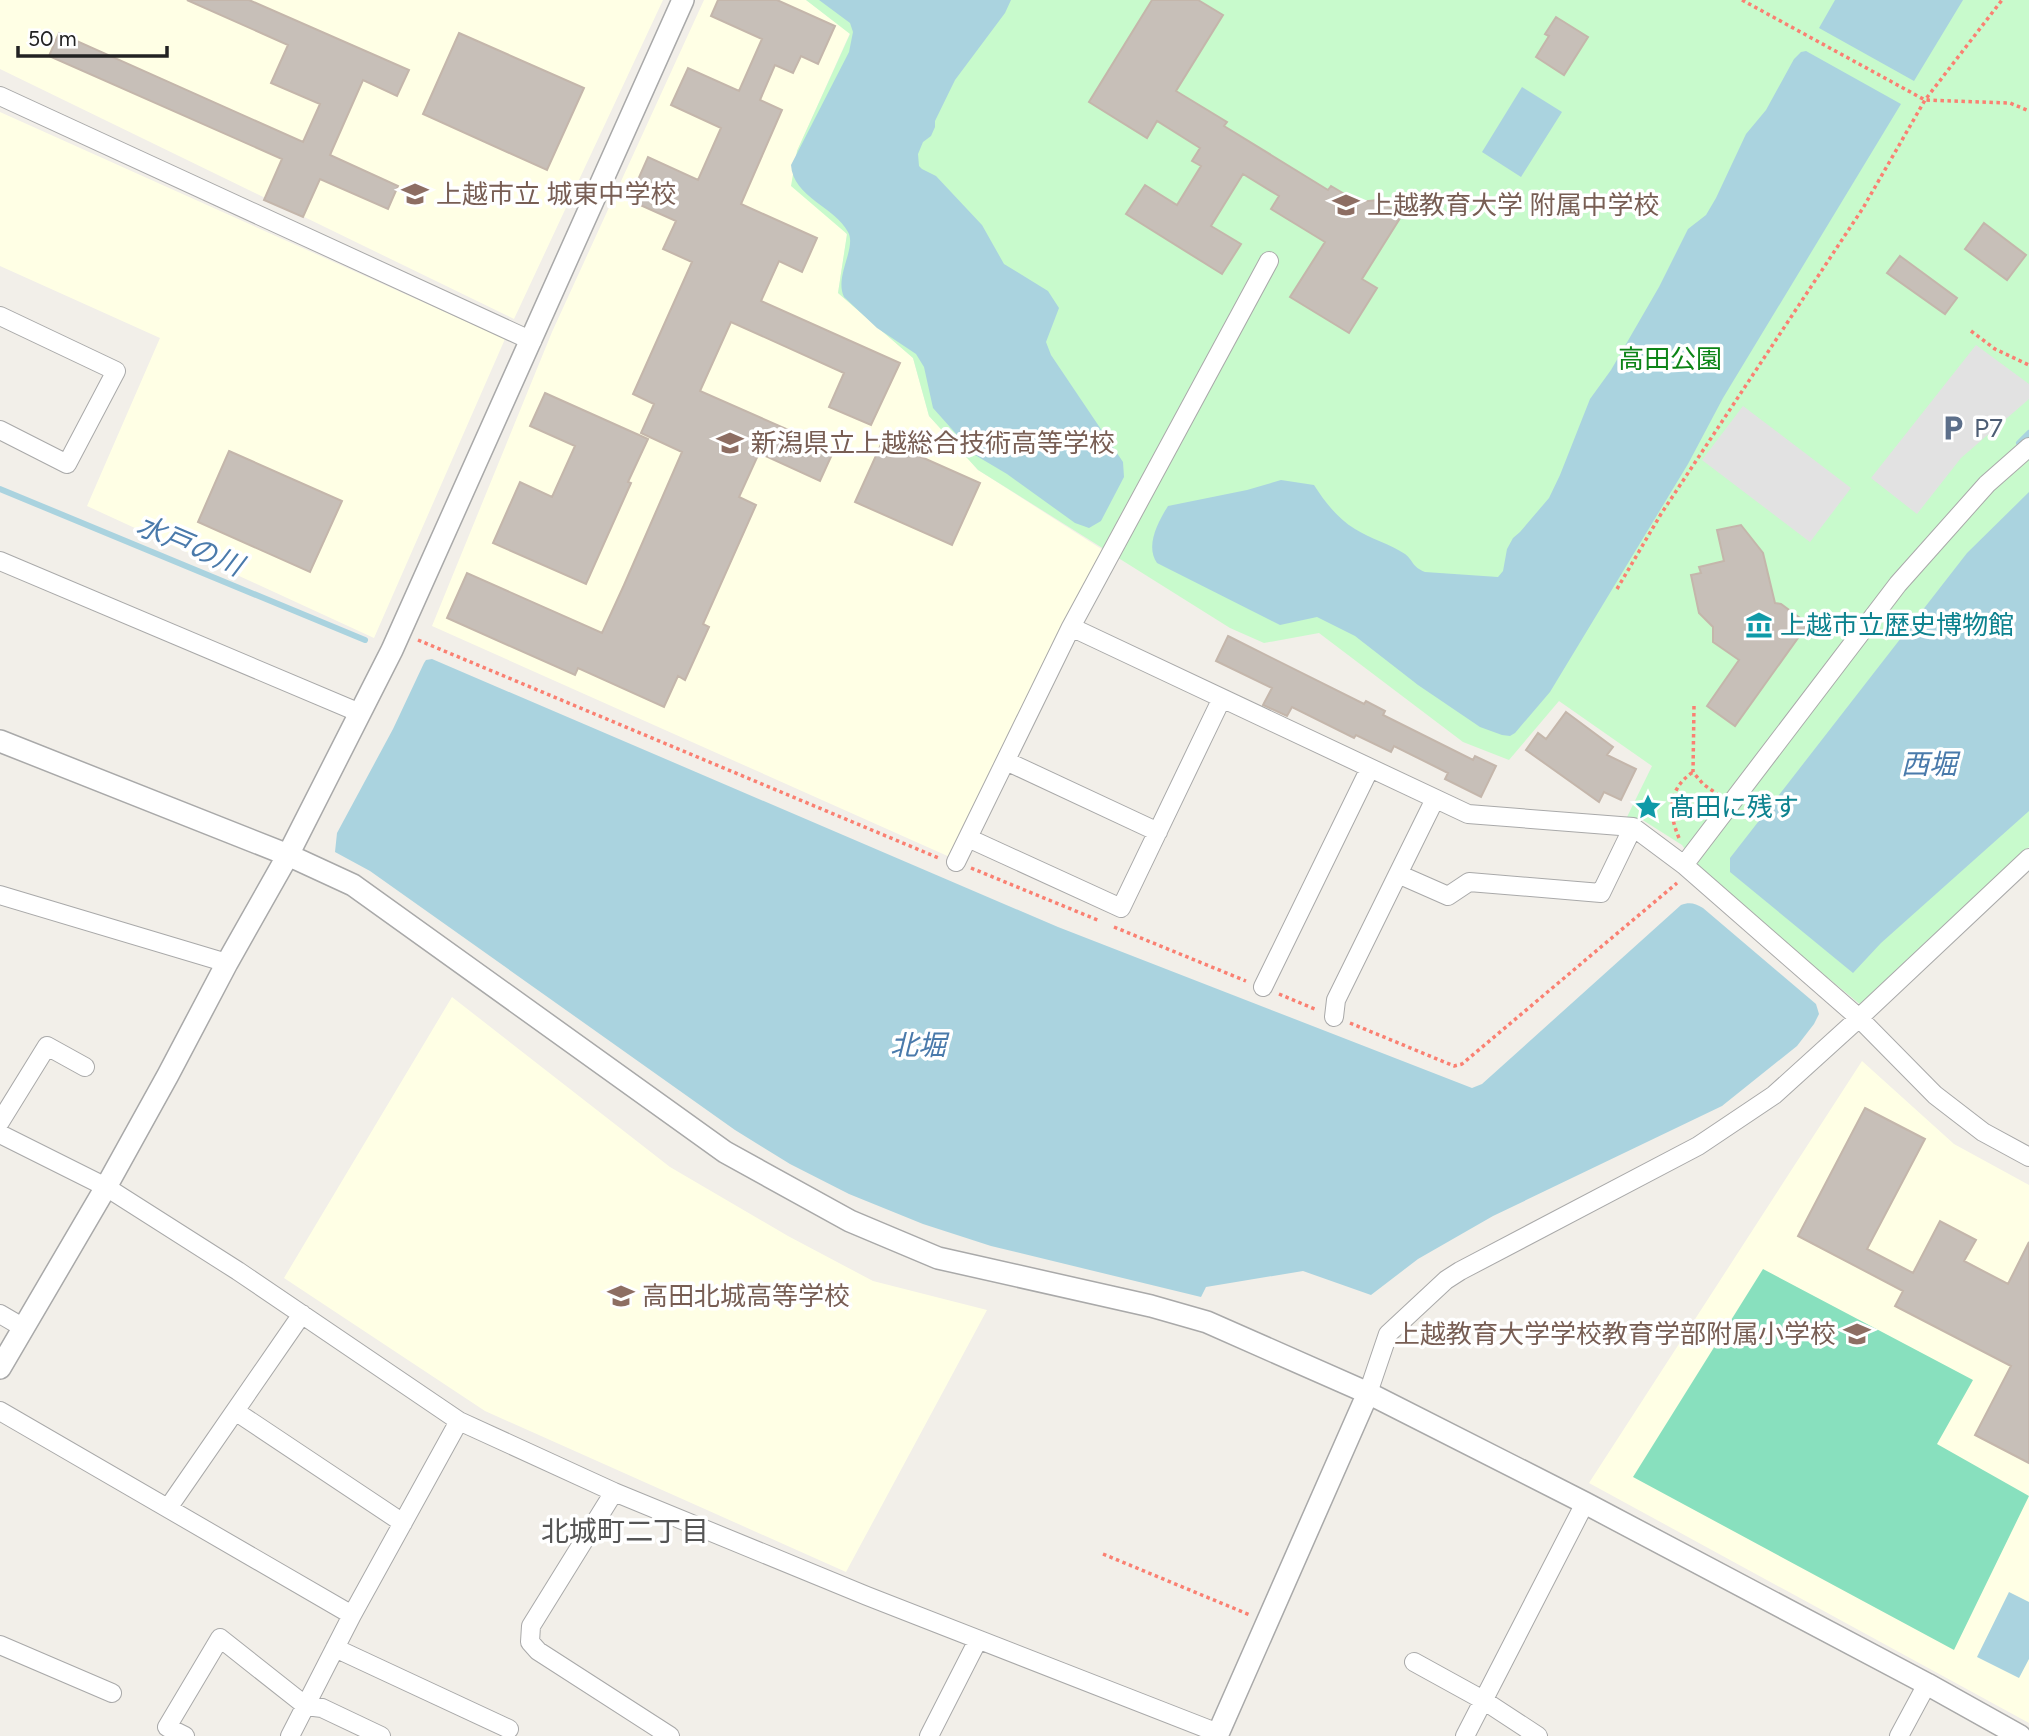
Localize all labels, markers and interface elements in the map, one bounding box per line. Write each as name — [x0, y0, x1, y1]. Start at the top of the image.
scale bar — [18, 14, 166, 58]
text: 50 m — [28, 26, 77, 51]
place label: 上越市立 城東中学校 — [436, 178, 676, 210]
school or university icon: 上越市立 城東中学校 — [400, 179, 430, 209]
place label: 上越教育大学 附属中学校 — [1367, 189, 1659, 221]
school or university icon: 上越教育大学 附属中学校 — [1331, 190, 1361, 220]
park label: 高田公園 — [1618, 343, 1722, 375]
place label: P7 — [1974, 412, 2003, 444]
parking icon: P7 — [1938, 413, 1968, 443]
place label: 新潟県立上越総合技術高等学校 — [751, 427, 1115, 459]
school or university icon: 新潟県立上越総合技術高等学校 — [715, 428, 745, 458]
water label: 水戸の川 — [132, 507, 251, 584]
place label: 上越市立歴史博物館 — [1780, 609, 2014, 641]
museum icon: 上越市立歴史博物館 — [1744, 610, 1774, 640]
water label: 西堀 — [1901, 747, 1961, 781]
place label: 髙田に残す — [1669, 791, 1799, 823]
place icon: 髙田に残す — [1633, 792, 1663, 822]
water label: 北堀 — [890, 1028, 950, 1062]
place label: 高田北城高等学校 — [642, 1280, 850, 1312]
school or university icon: 高田北城高等学校 — [606, 1281, 636, 1311]
place label: 上越教育大学学校教育学部附属小学校 — [1394, 1318, 1836, 1350]
school or university icon: 上越教育大学学校教育学部附属小学校 — [1842, 1319, 1872, 1349]
district label: 北城町二丁目 — [541, 1514, 709, 1548]

